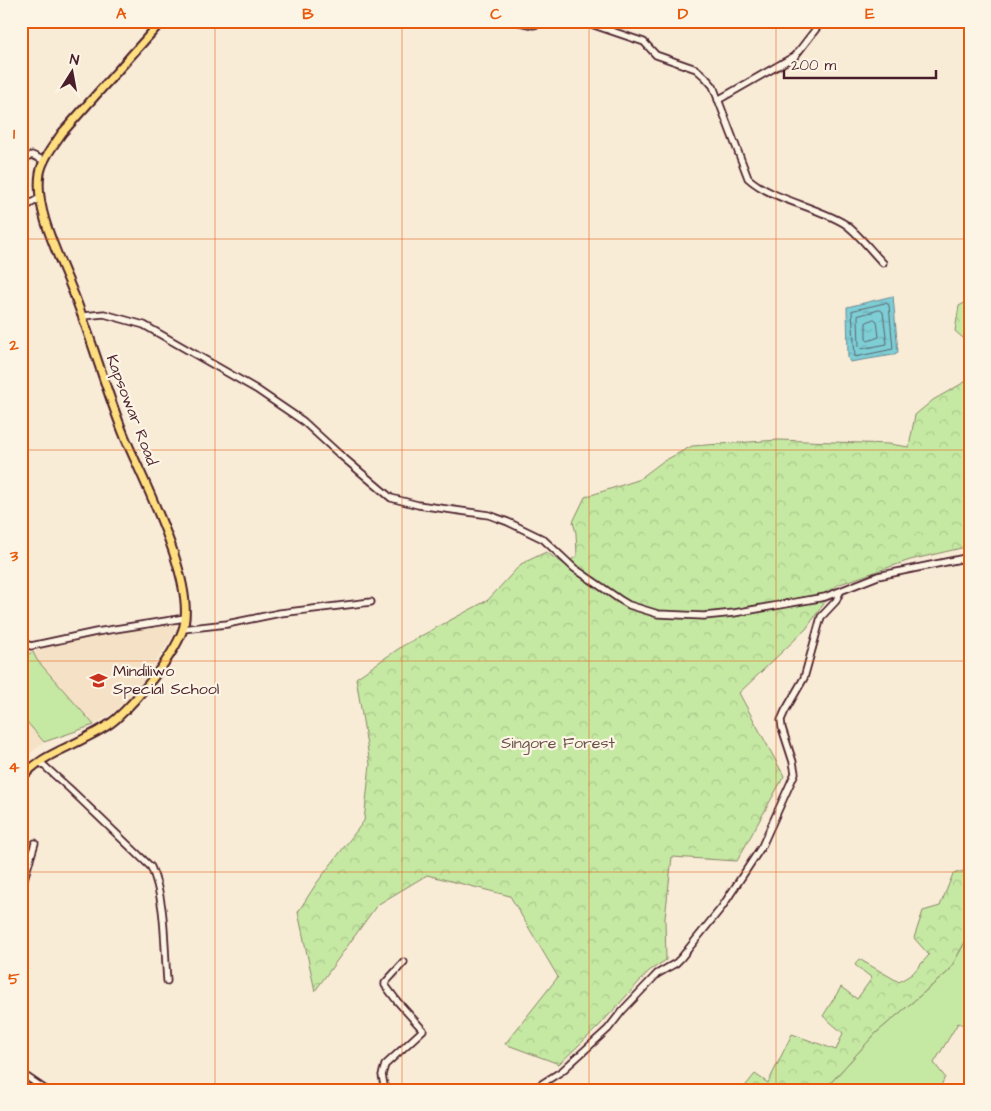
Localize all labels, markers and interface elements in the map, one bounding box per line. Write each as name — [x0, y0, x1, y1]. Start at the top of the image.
text: A — [116, 3, 127, 25]
text: B — [302, 3, 314, 25]
text: C — [490, 3, 502, 25]
text: D — [678, 3, 689, 25]
text: E — [865, 3, 875, 25]
north arrow — [48, 48, 98, 98]
scale bar — [784, 48, 936, 80]
text: N — [68, 50, 81, 71]
text: 200 m — [791, 55, 837, 76]
text: 1 — [13, 123, 16, 145]
text: 2 — [8, 334, 19, 356]
street label: Kapsowar Road — [101, 352, 163, 468]
text: 3 — [9, 545, 19, 567]
place label: Mindiliwo Special School — [113, 660, 219, 700]
school or university icon: Mindiliwo Special School — [89, 670, 109, 690]
park label: Singore Forest — [501, 732, 615, 755]
text: 4 — [9, 756, 20, 778]
text: 5 — [8, 968, 20, 990]

